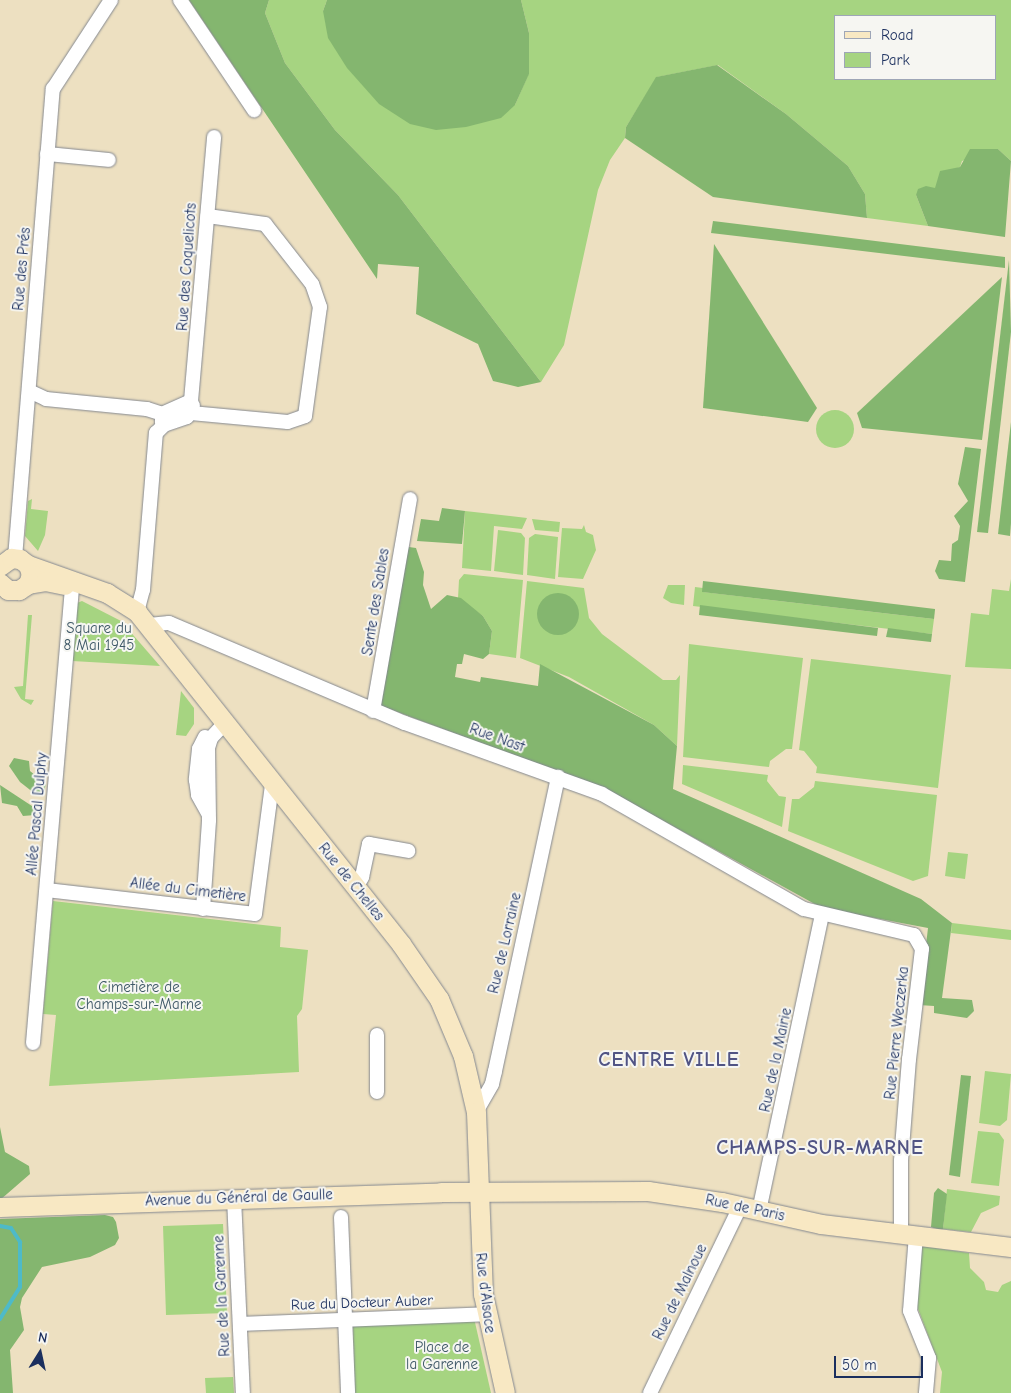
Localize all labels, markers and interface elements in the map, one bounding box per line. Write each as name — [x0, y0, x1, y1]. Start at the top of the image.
legend — [834, 15, 996, 80]
text: Road — [881, 26, 913, 44]
text: Park — [881, 51, 910, 69]
street label: Rue des Coquelicots — [174, 202, 200, 332]
street label: Rue des Prés — [9, 227, 35, 311]
street label: Sente des Sables — [359, 547, 393, 657]
park label: Square du 8 Mai 1945 — [64, 619, 134, 654]
street label: Rue Nast — [467, 720, 527, 756]
street label: Allée Pascal Dulphy — [23, 752, 51, 876]
street label: Rue de Chelles — [314, 840, 388, 924]
street label: Allée du Cimetière — [129, 874, 247, 906]
street label: Rue de Lorraine — [485, 891, 525, 995]
street label: Rue Pierre Weczerka — [881, 966, 913, 1100]
park label: Cimetière de Champs-sur-Marne — [77, 978, 201, 1013]
street label: Rue de la Mairie — [756, 1006, 796, 1114]
district label: CENTRE VILLE — [597, 1047, 741, 1071]
district label: CHAMPS-SUR-MARNE — [714, 1135, 926, 1159]
street label: Avenue du Général de Gaulle — [145, 1186, 333, 1210]
street label: Rue de Paris — [704, 1191, 786, 1225]
street label: Rue de la Garenne — [210, 1235, 234, 1357]
street label: Rue de Malnoue — [649, 1241, 711, 1343]
street label: Rue d'Alsace — [471, 1252, 499, 1334]
street label: Rue du Docteur Auber — [291, 1292, 433, 1314]
north arrow — [15, 1328, 65, 1378]
text: N — [37, 1329, 49, 1347]
park label: Place de la Garenne — [406, 1338, 478, 1373]
scale bar — [836, 1346, 925, 1378]
text: 50 m — [842, 1356, 877, 1374]

